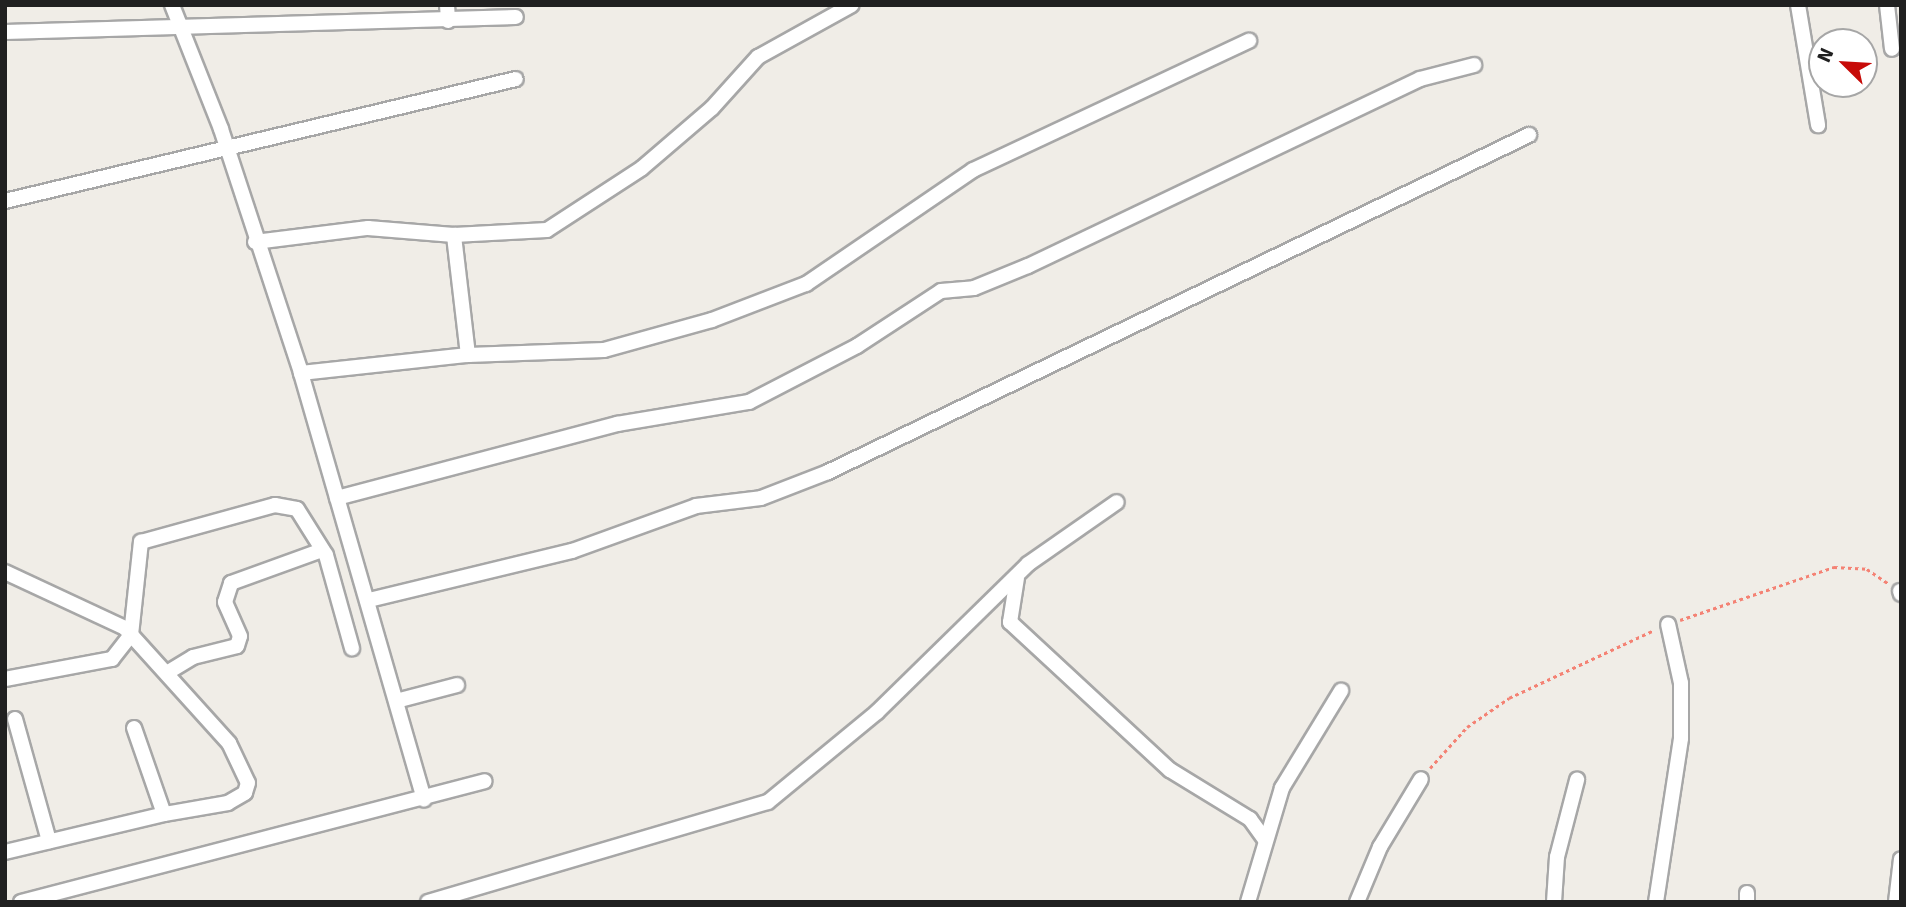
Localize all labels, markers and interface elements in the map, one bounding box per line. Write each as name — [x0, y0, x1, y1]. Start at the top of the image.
north arrow — [1808, 28, 1878, 98]
text: N — [1812, 44, 1839, 66]

